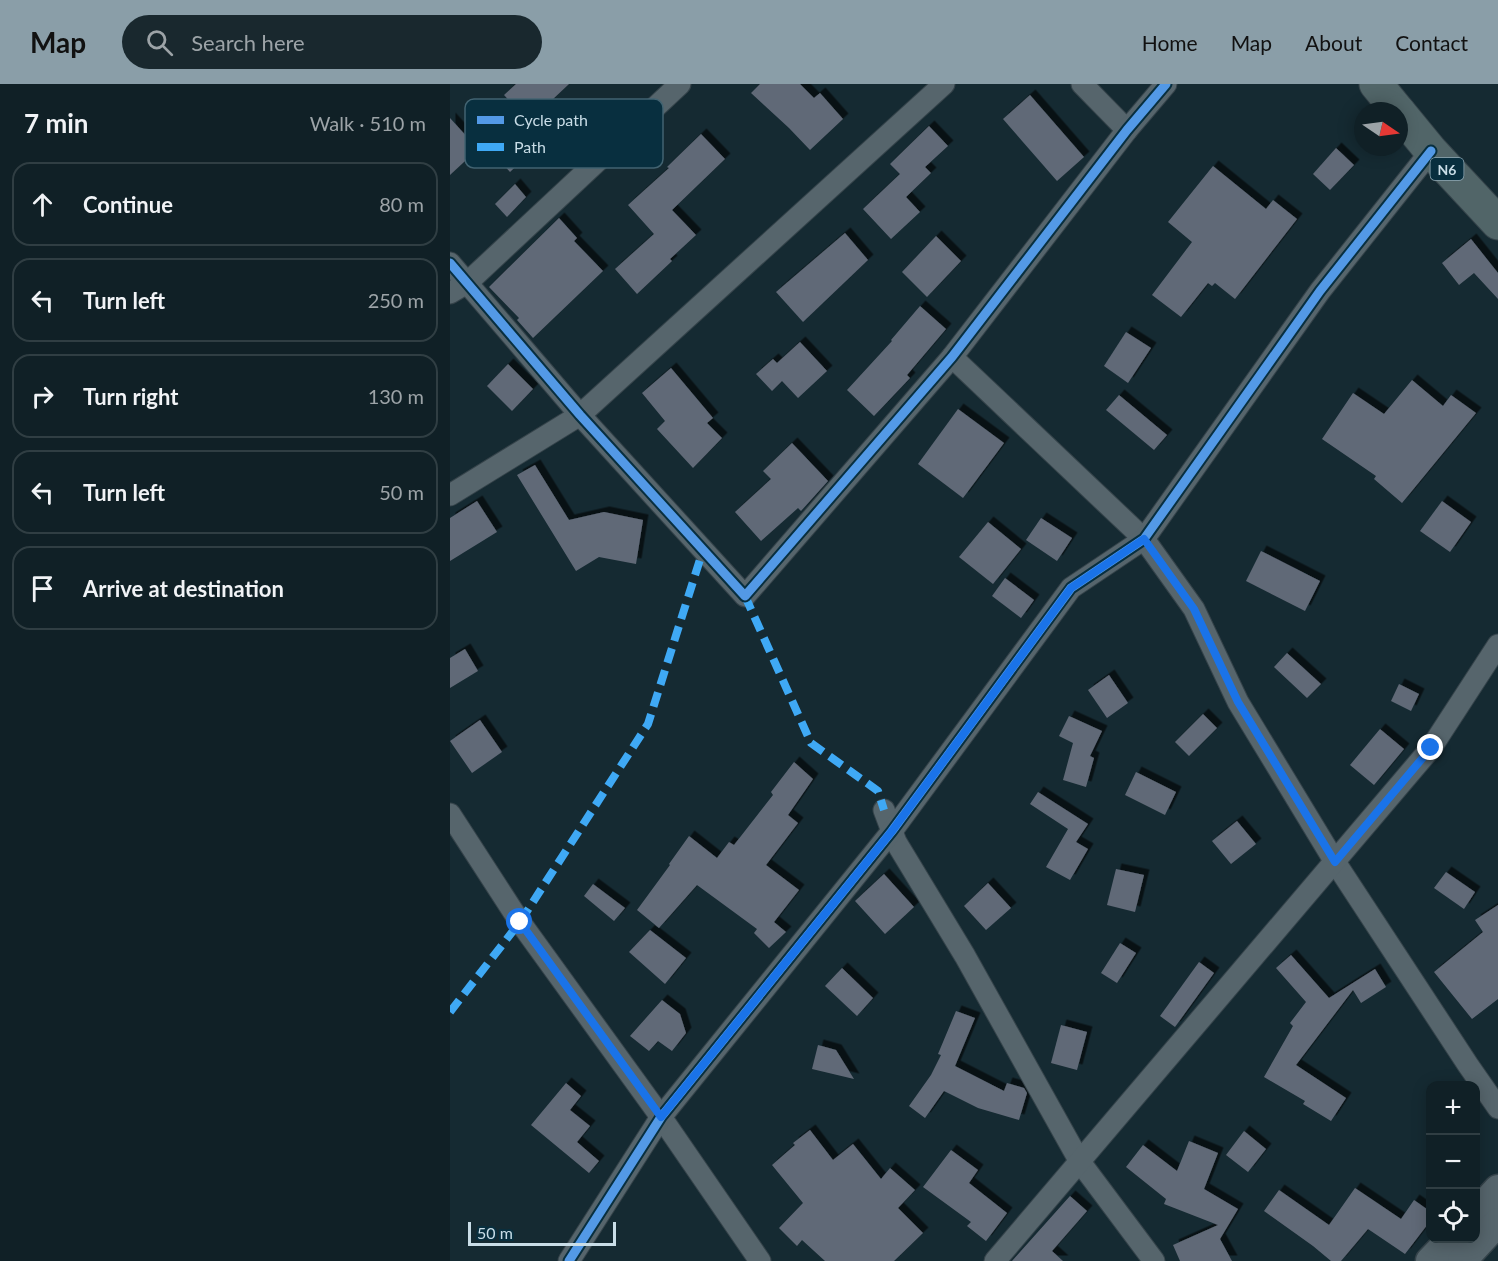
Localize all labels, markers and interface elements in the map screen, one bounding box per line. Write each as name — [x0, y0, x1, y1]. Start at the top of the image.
search box — [122, 15, 542, 69]
text: Map — [30, 25, 86, 59]
icon: search — [143, 26, 176, 59]
text: Search here — [191, 29, 305, 56]
text: Home — [1142, 30, 1198, 55]
text: Map — [1231, 30, 1272, 55]
text: About — [1305, 30, 1362, 55]
text: Contact — [1395, 30, 1468, 55]
legend — [465, 99, 663, 168]
north arrow — [1354, 102, 1408, 156]
text: 7 min — [24, 107, 88, 139]
text: Cycle path — [514, 110, 588, 129]
text: Walk · 510 m — [310, 111, 426, 135]
text: Path — [514, 137, 546, 156]
road number: N6 — [1430, 158, 1464, 180]
icon: ahead — [26, 188, 59, 221]
text: Continue — [83, 191, 173, 218]
text: 80 m — [379, 192, 424, 216]
icon: left — [26, 284, 59, 317]
text: Turn left — [83, 287, 165, 314]
text: 250 m — [368, 288, 424, 312]
icon: right — [26, 380, 59, 413]
text: Turn right — [83, 383, 178, 410]
text: 130 m — [368, 384, 424, 408]
icon: left — [26, 476, 59, 509]
text: Turn left — [83, 479, 165, 506]
text: 50 m — [379, 480, 424, 504]
icon: arrive — [26, 572, 59, 605]
text: Arrive at destination — [83, 575, 284, 602]
route end — [1417, 734, 1443, 760]
route start — [506, 908, 532, 934]
map controls — [1426, 1081, 1480, 1243]
button: + — [1426, 1081, 1480, 1135]
button: − — [1426, 1135, 1480, 1189]
button: locate — [1426, 1189, 1480, 1243]
scale bar — [468, 1219, 616, 1246]
text: 50 m — [477, 1223, 513, 1242]

